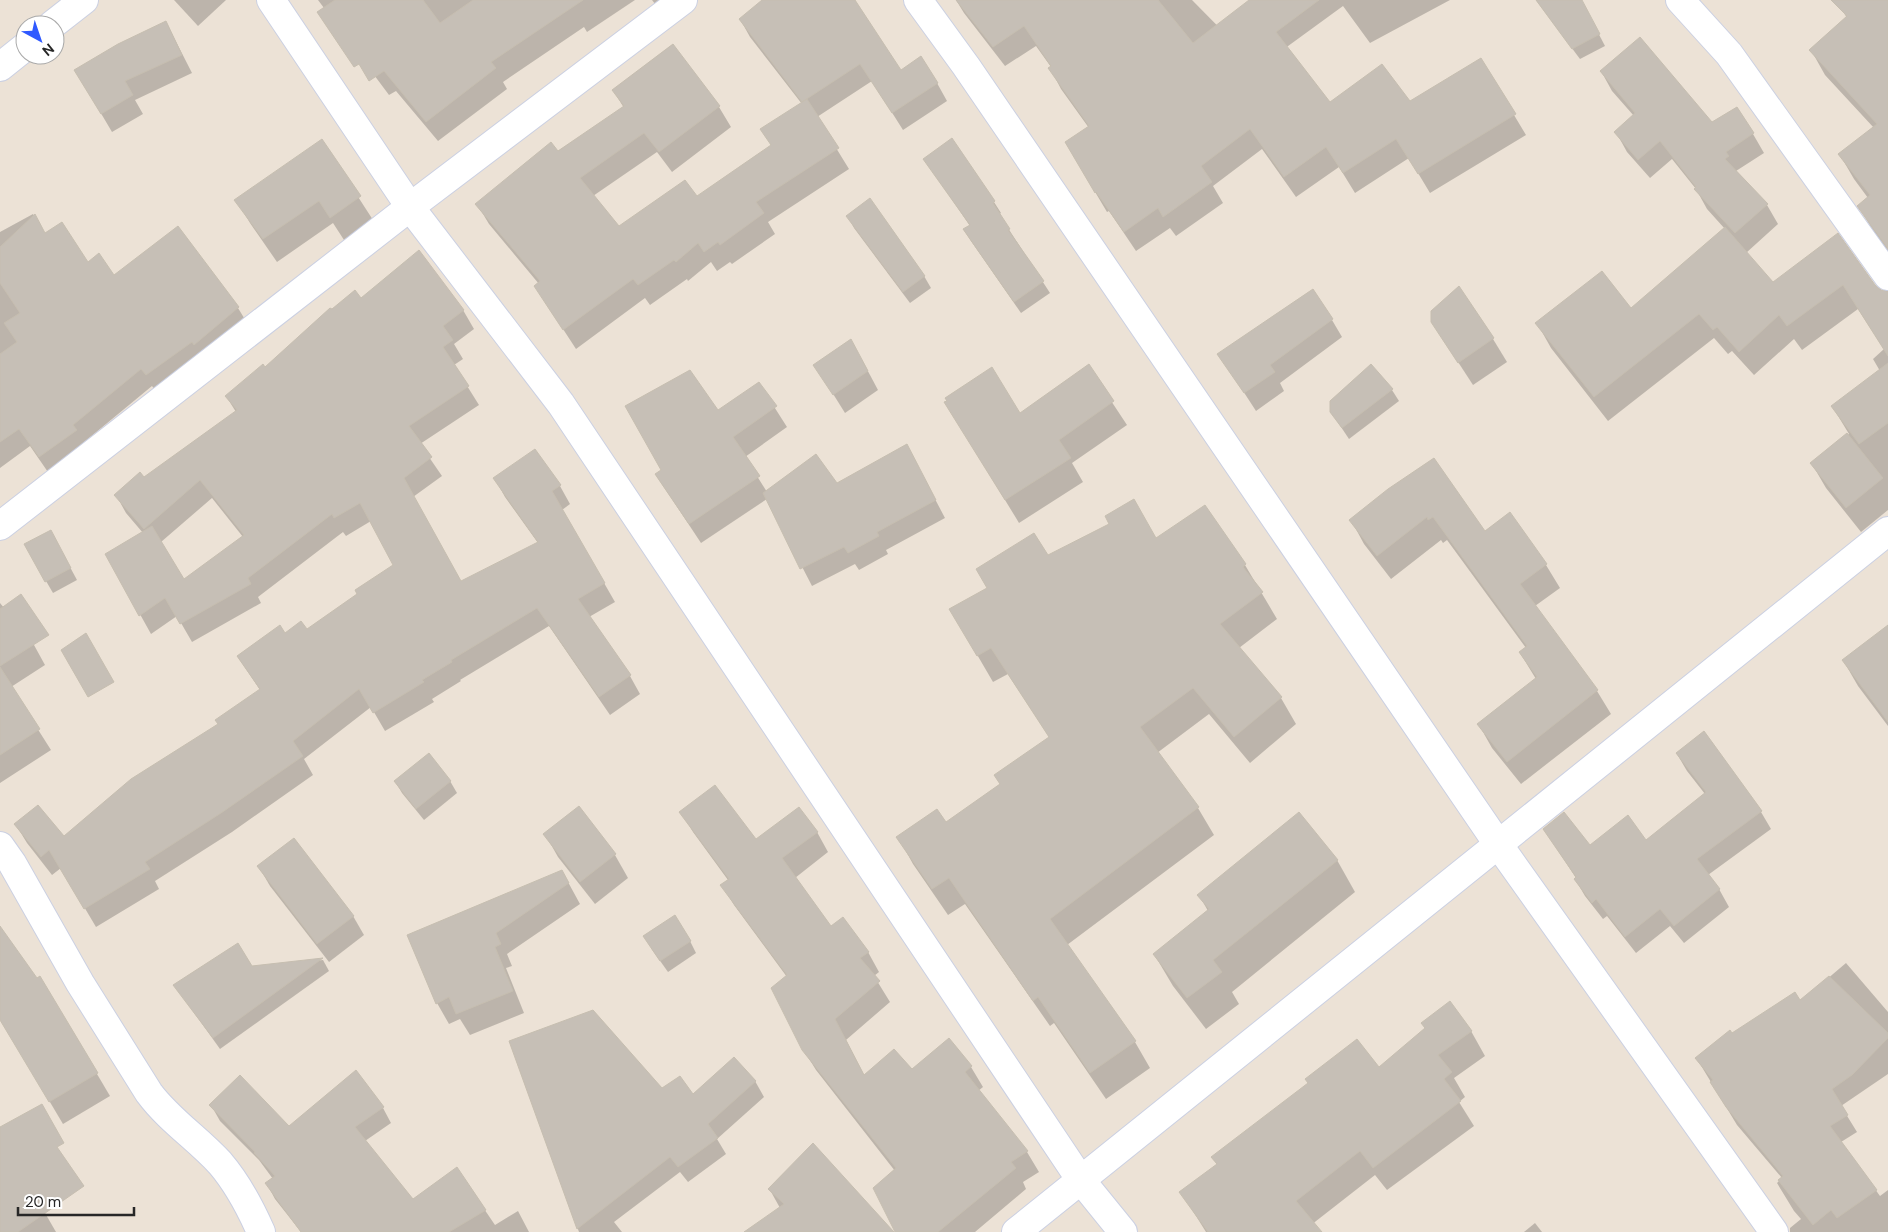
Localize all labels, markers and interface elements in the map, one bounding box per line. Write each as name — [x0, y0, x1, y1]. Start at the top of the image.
north arrow — [15, 15, 65, 65]
text: N — [39, 40, 58, 60]
scale bar — [18, 1184, 134, 1216]
text: 20 m — [25, 1192, 61, 1212]

